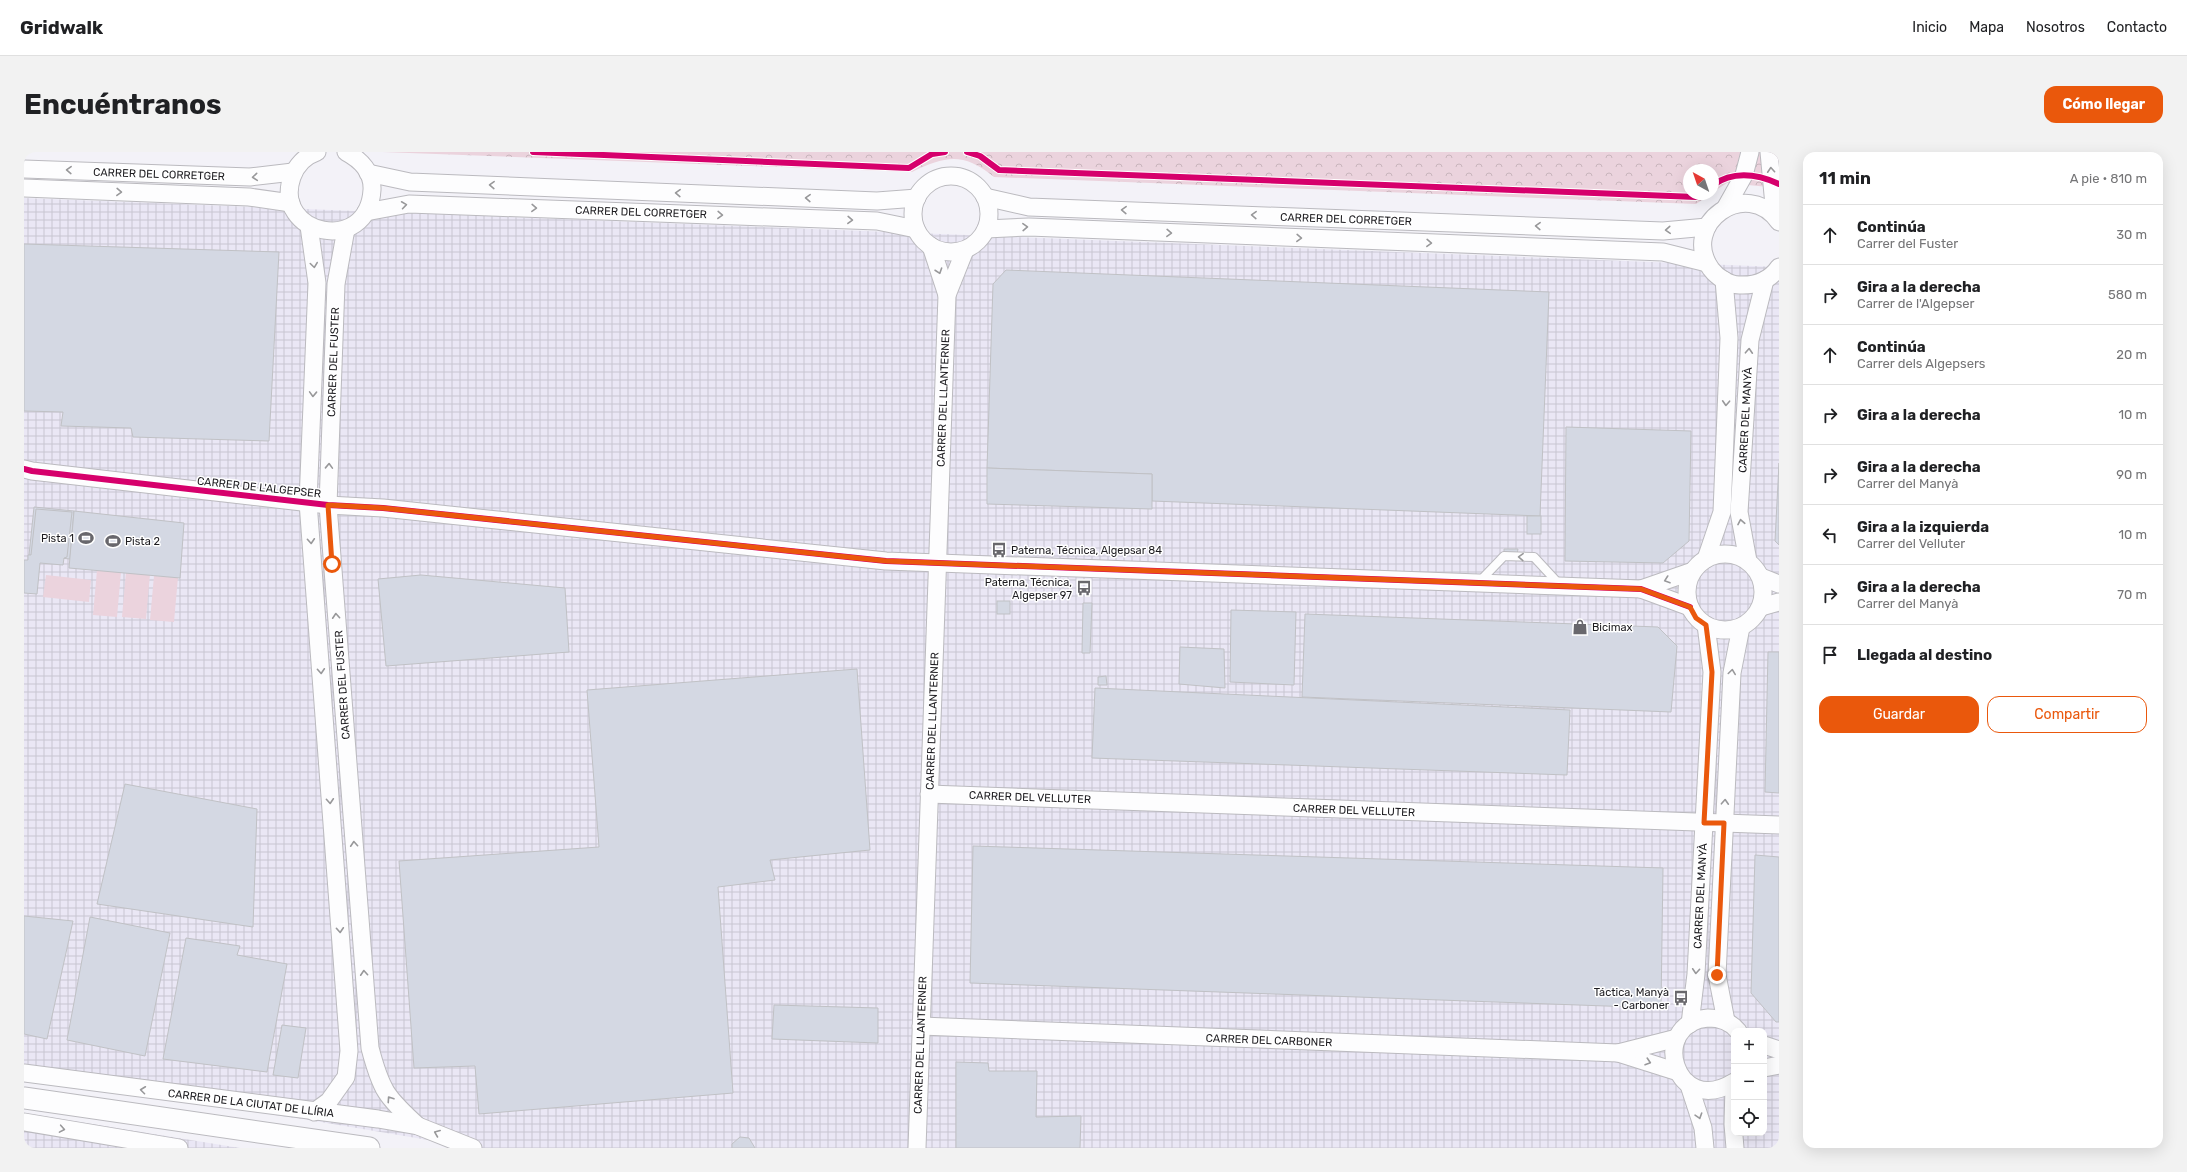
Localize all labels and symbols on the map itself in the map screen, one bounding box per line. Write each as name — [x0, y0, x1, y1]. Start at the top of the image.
north arrow — [1683, 164, 1719, 200]
one-way arrow — [66, 166, 72, 175]
street label: CARRER DEL CORRETGER — [93, 166, 225, 183]
one-way arrow — [1766, 167, 1775, 173]
one-way arrow — [252, 172, 258, 181]
one-way arrow — [489, 181, 495, 189]
one-way arrow — [116, 187, 122, 196]
one-way arrow — [675, 188, 681, 197]
one-way arrow — [805, 194, 811, 202]
one-way arrow — [401, 201, 408, 210]
one-way arrow — [531, 204, 537, 213]
street label: CARRER DEL CORRETGER — [575, 204, 707, 221]
one-way arrow — [1121, 206, 1127, 214]
one-way arrow — [717, 211, 723, 219]
one-way arrow — [1251, 211, 1257, 219]
street label: CARRER DEL CORRETGER — [1280, 211, 1412, 228]
one-way arrow — [847, 216, 853, 224]
one-way arrow — [1535, 222, 1541, 230]
one-way arrow — [1022, 223, 1028, 231]
one-way arrow — [1665, 226, 1671, 235]
one-way arrow — [1166, 228, 1172, 237]
one-way arrow — [1296, 234, 1302, 242]
one-way arrow — [1426, 239, 1432, 247]
one-way arrow — [309, 262, 318, 268]
one-way arrow — [934, 267, 943, 274]
street label: CARRER DEL FUSTER — [325, 307, 342, 417]
street label: CARRER DEL LLANTERNER — [935, 329, 952, 467]
one-way arrow — [1745, 348, 1753, 354]
street label: CARRER DEL MANYÀ — [1736, 366, 1755, 473]
one-way arrow — [309, 391, 317, 397]
one-way arrow — [1722, 400, 1731, 406]
one-way arrow — [325, 463, 334, 469]
street label: CARRER DE L'ALGEPSER — [196, 475, 322, 500]
one-way arrow — [1738, 519, 1746, 525]
sports icon: Pista 1 — [77, 529, 95, 547]
place label: Pista 1 — [41, 532, 74, 545]
sports icon: Pista 2 — [104, 532, 122, 550]
place label: Pista 2 — [125, 535, 160, 548]
one-way arrow — [307, 538, 316, 544]
bus stop icon: Paterna, Técnica, Algepsar 84 — [990, 541, 1008, 559]
place label: Paterna, Técnica, Algepsar 84 — [1011, 544, 1162, 557]
one-way arrow — [1518, 553, 1524, 561]
route start — [323, 555, 341, 573]
place label: Paterna, Técnica, Algepser 97 — [985, 576, 1072, 602]
one-way arrow — [1663, 576, 1670, 584]
bus stop icon: Paterna, Técnica, Algepser 97 — [1075, 579, 1093, 597]
one-way arrow — [332, 613, 341, 619]
shop icon: Bicimax — [1571, 618, 1589, 636]
place label: Bicimax — [1592, 621, 1633, 634]
street label: CARRER DEL FUSTER — [332, 630, 353, 740]
street label: CARRER DEL LLANTERNER — [924, 652, 941, 790]
one-way arrow — [316, 668, 325, 674]
one-way arrow — [1727, 669, 1736, 675]
street label: CARRER DEL VELLUTER — [969, 789, 1091, 806]
one-way arrow — [326, 798, 335, 804]
one-way arrow — [1721, 799, 1730, 805]
street label: CARRER DEL VELLUTER — [1293, 802, 1415, 819]
one-way arrow — [350, 841, 359, 847]
street label: CARRER DEL MANYÀ — [1691, 842, 1710, 949]
one-way arrow — [335, 927, 344, 933]
route end — [1708, 966, 1726, 984]
one-way arrow — [1692, 968, 1701, 974]
one-way arrow — [360, 970, 369, 976]
street label: CARRER DEL LLANTERNER — [912, 976, 929, 1114]
place label: Táctica, Manyà - Carboner — [1594, 986, 1670, 1012]
bus stop icon: Táctica, Manyà - Carboner — [1672, 989, 1690, 1007]
street label: CARRER DEL CARBONER — [1205, 1032, 1332, 1049]
one-way arrow — [1644, 1058, 1651, 1066]
one-way arrow — [140, 1085, 146, 1094]
street label: CARRER DE LA CIUTAT DE LLÍRIA — [167, 1087, 335, 1120]
one-way arrow — [388, 1096, 395, 1103]
one-way arrow — [1694, 1113, 1703, 1120]
one-way arrow — [59, 1124, 66, 1132]
one-way arrow — [434, 1130, 441, 1138]

